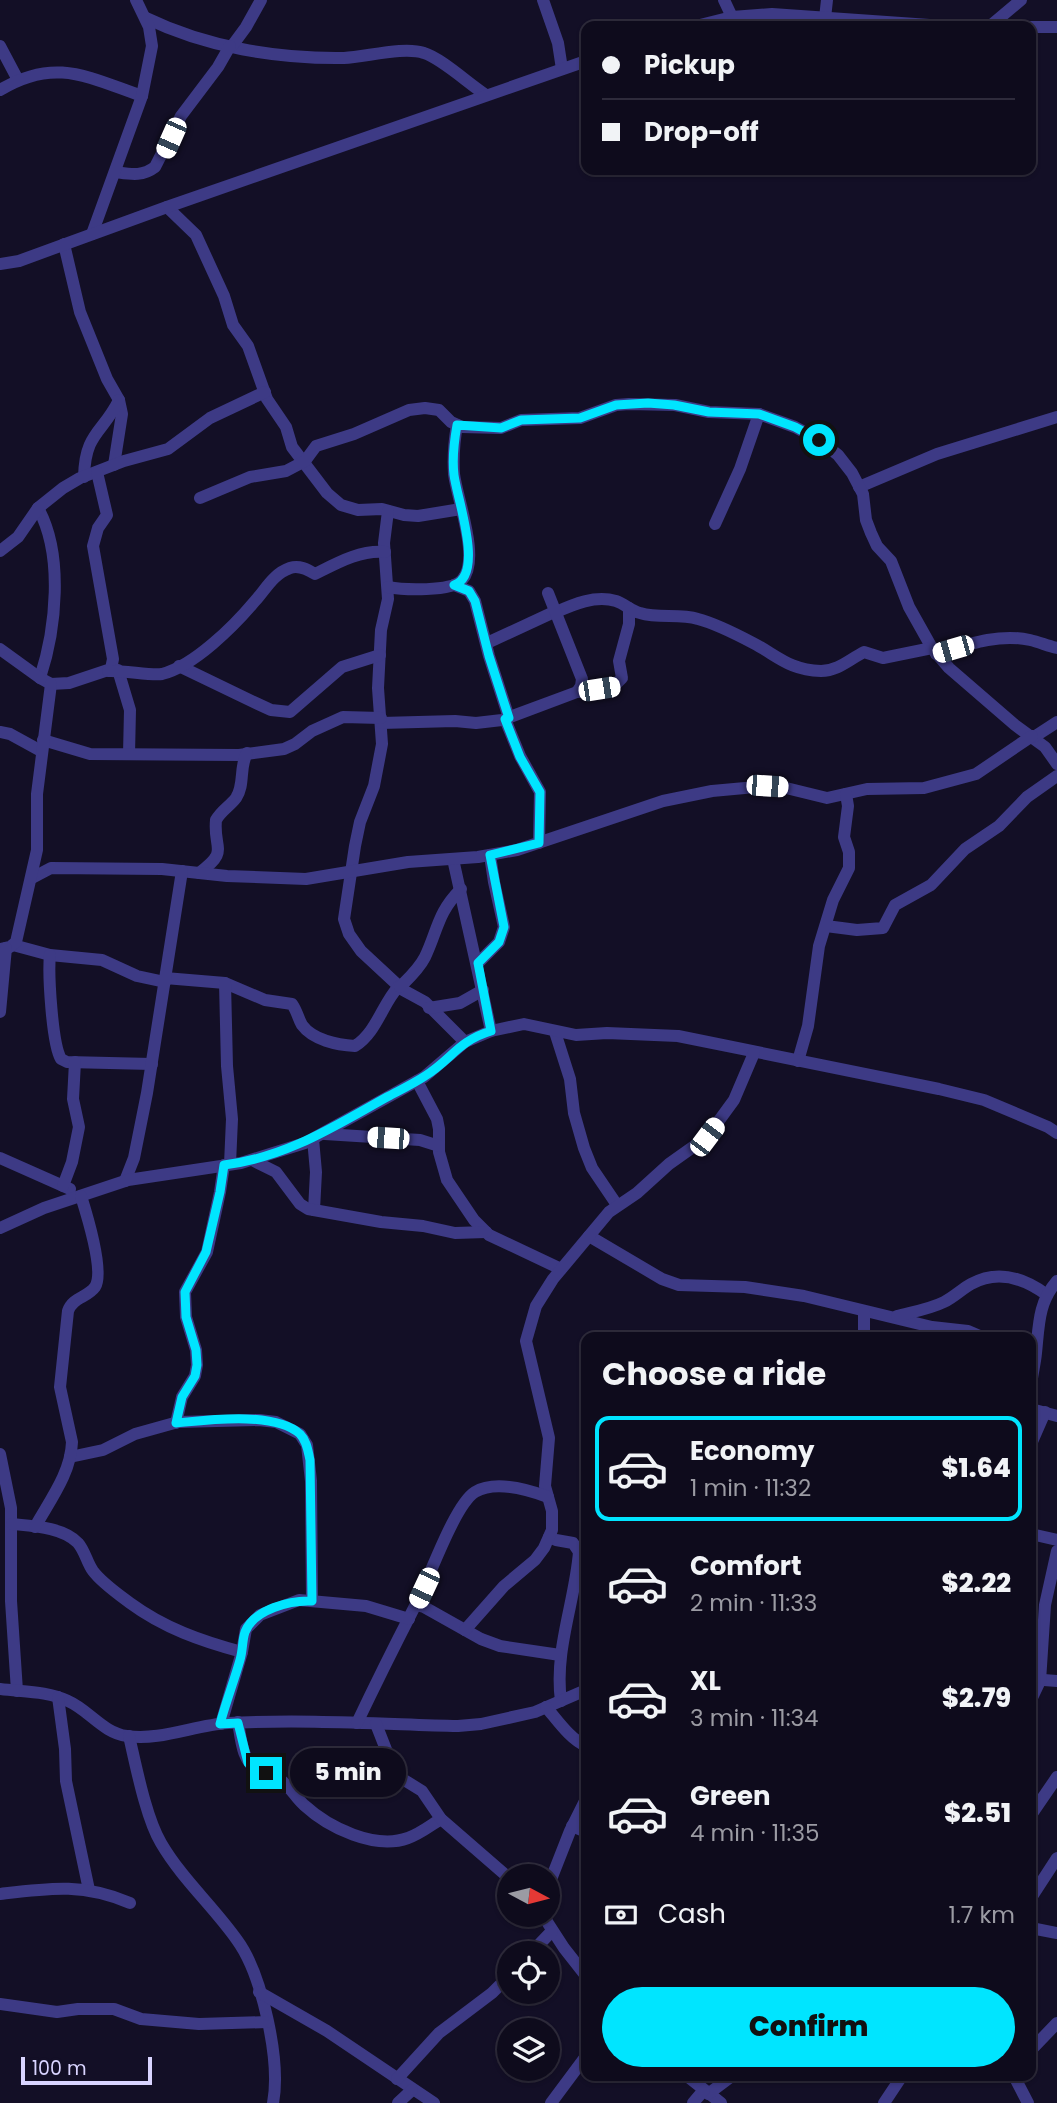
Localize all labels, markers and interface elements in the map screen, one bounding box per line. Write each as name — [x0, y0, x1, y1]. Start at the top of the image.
text: Pickup — [644, 47, 735, 83]
text: Drop-off — [644, 114, 759, 150]
car — [153, 115, 190, 161]
route start — [803, 424, 835, 456]
car — [930, 633, 977, 665]
car — [577, 675, 622, 703]
car — [746, 774, 789, 798]
car — [686, 1114, 729, 1160]
car — [367, 1126, 410, 1150]
text: Choose a ride — [602, 1351, 826, 1396]
text: Economy — [690, 1433, 814, 1469]
icon: car — [606, 1437, 669, 1500]
text: $1.64 — [941, 1450, 1011, 1486]
text: 1 min · 11:32 — [690, 1472, 811, 1504]
text: Comfort — [690, 1548, 802, 1584]
icon: car — [606, 1552, 669, 1615]
car — [406, 1565, 443, 1611]
text: $2.22 — [942, 1565, 1011, 1601]
text: 2 min · 11:33 — [690, 1587, 817, 1619]
text: XL — [690, 1663, 721, 1699]
icon: car — [606, 1667, 669, 1730]
text: $2.79 — [942, 1680, 1011, 1716]
text: 3 min · 11:34 — [690, 1702, 819, 1734]
callout: 5 min — [290, 1748, 406, 1798]
text: 5 min — [315, 1756, 381, 1788]
route end — [250, 1757, 282, 1789]
text: Green — [690, 1778, 771, 1814]
icon: car — [606, 1782, 669, 1845]
text: $2.51 — [944, 1795, 1011, 1831]
text: 4 min · 11:35 — [690, 1817, 819, 1849]
north arrow — [497, 1864, 560, 1927]
map controls — [497, 1864, 560, 2081]
icon: cash — [602, 1896, 640, 1934]
text: Cash — [658, 1896, 726, 1932]
text: 1.7 km — [949, 1899, 1015, 1931]
button: locate — [497, 1941, 560, 2004]
button: Confirm — [602, 1987, 1015, 2067]
button: layers — [497, 2018, 560, 2081]
scale bar — [21, 2054, 152, 2086]
text: 100 m — [32, 2055, 87, 2082]

